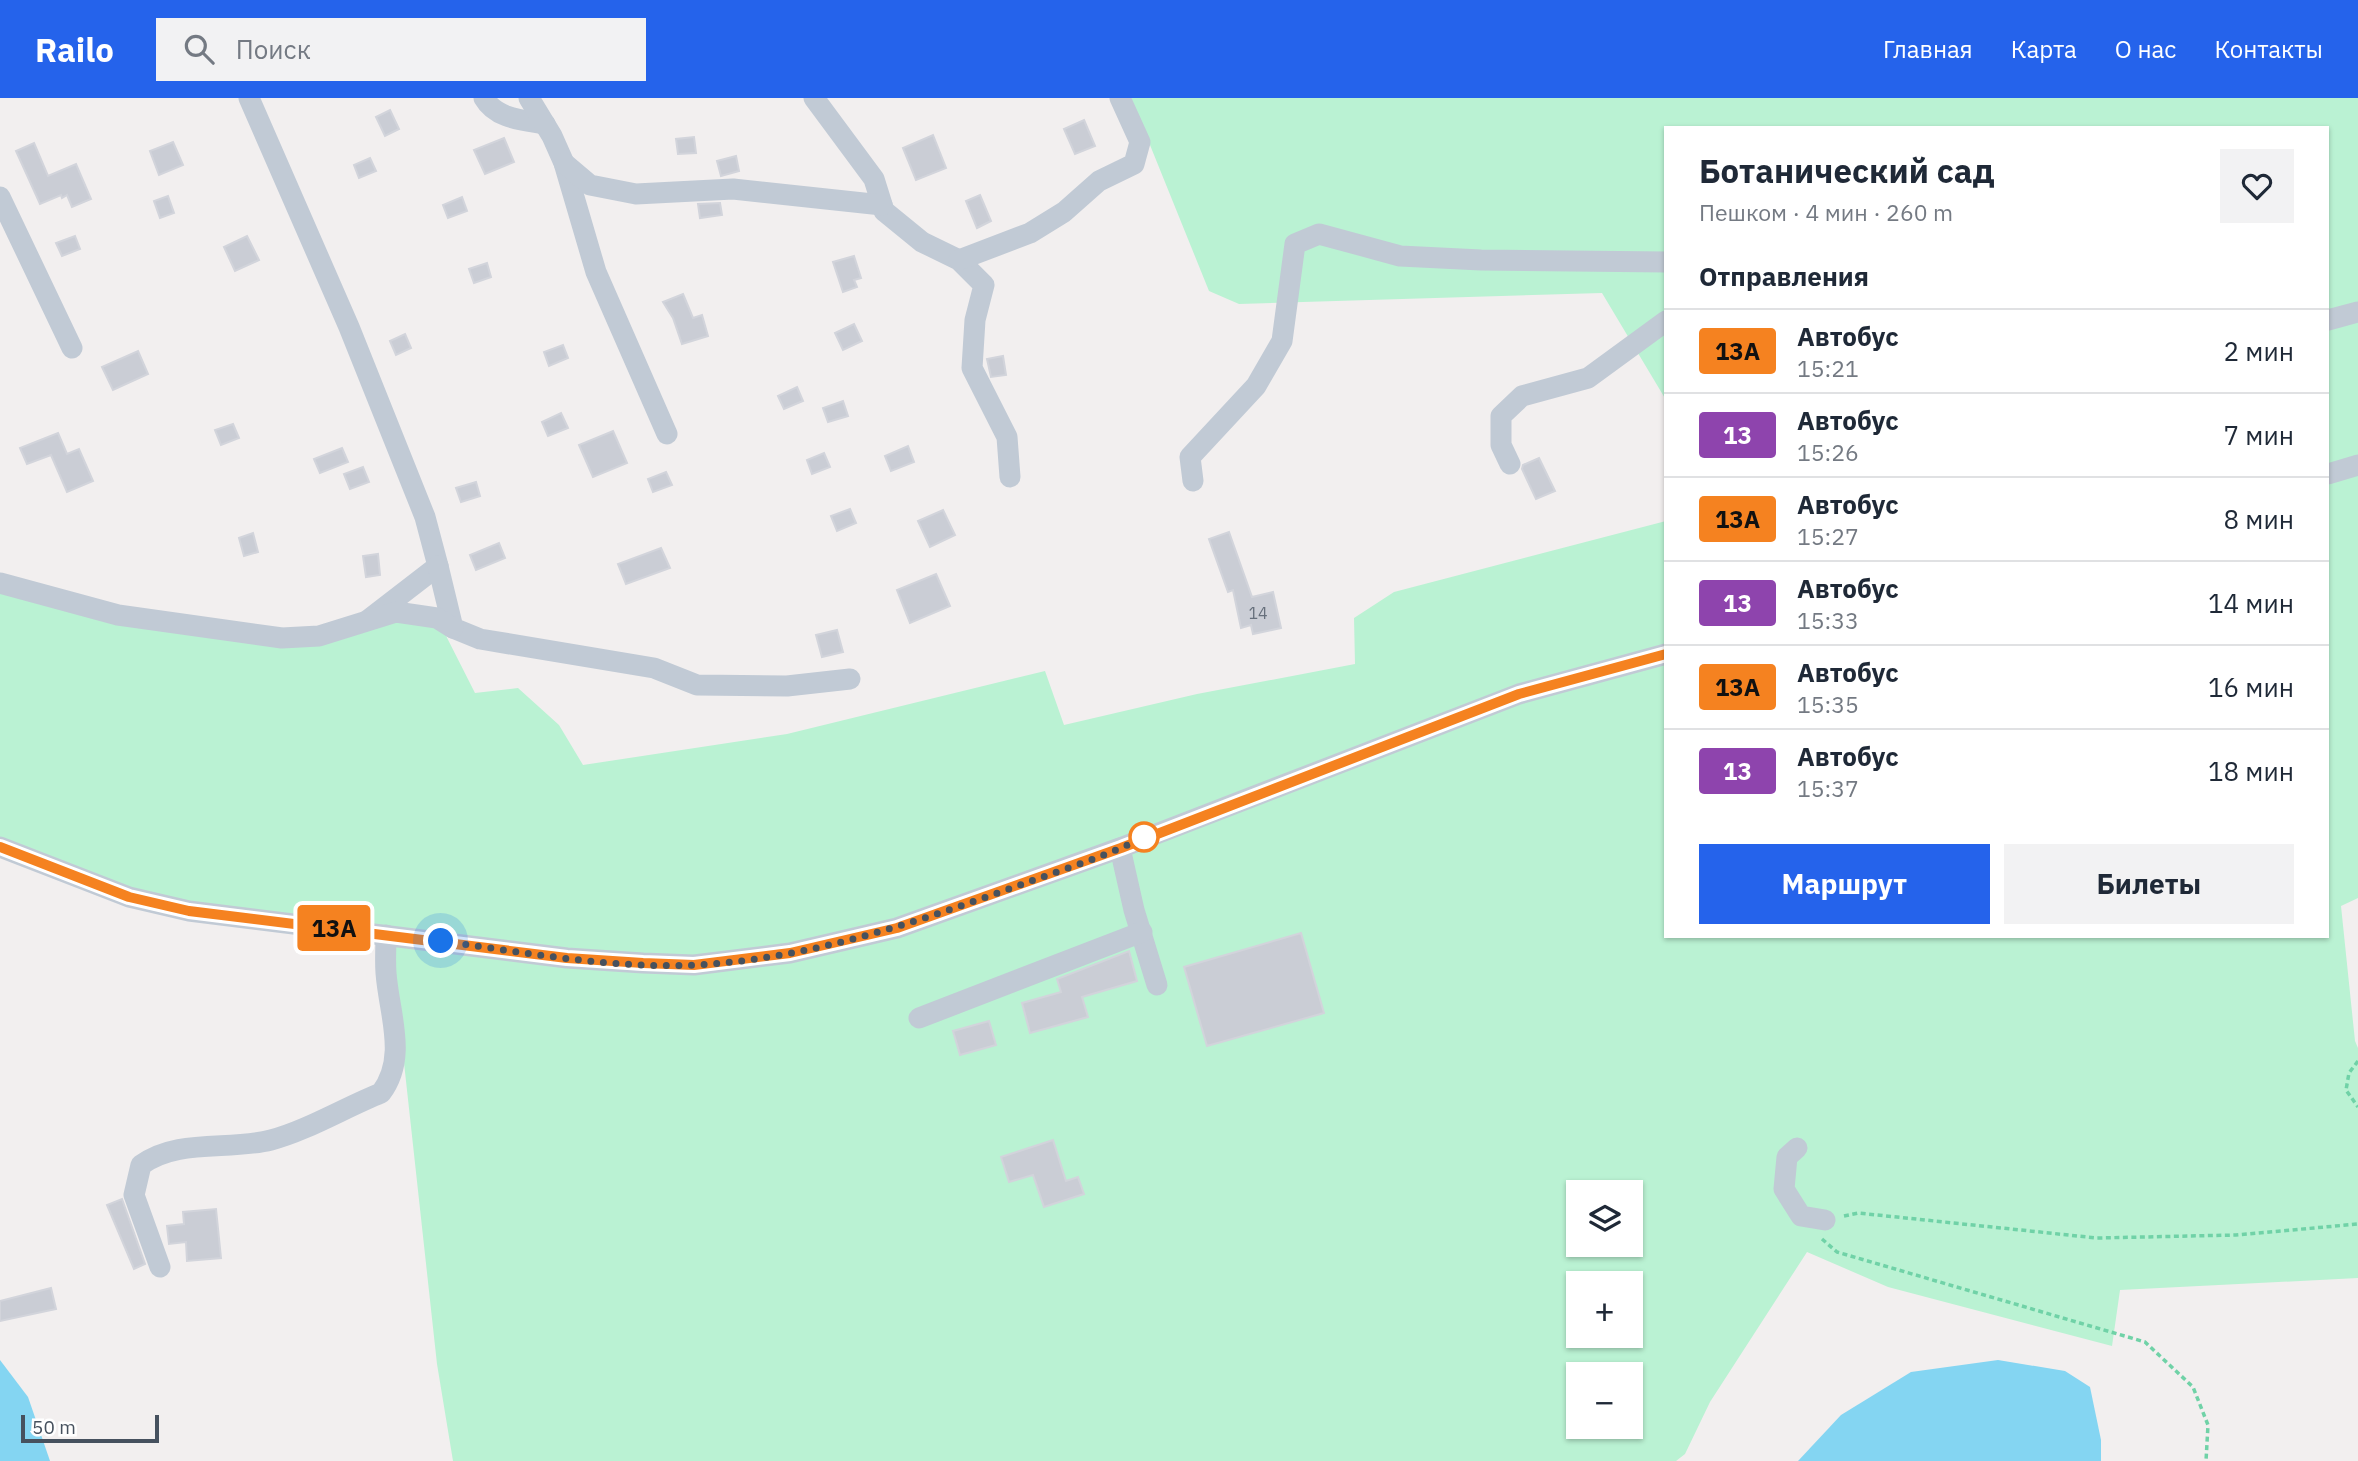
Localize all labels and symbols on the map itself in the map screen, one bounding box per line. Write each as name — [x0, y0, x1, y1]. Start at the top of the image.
house number: 14 — [1248, 603, 1268, 623]
unlabelled marker — [1129, 822, 1159, 852]
line badge: 13А — [294, 905, 374, 951]
your location — [423, 923, 458, 958]
scale bar — [21, 1412, 159, 1444]

